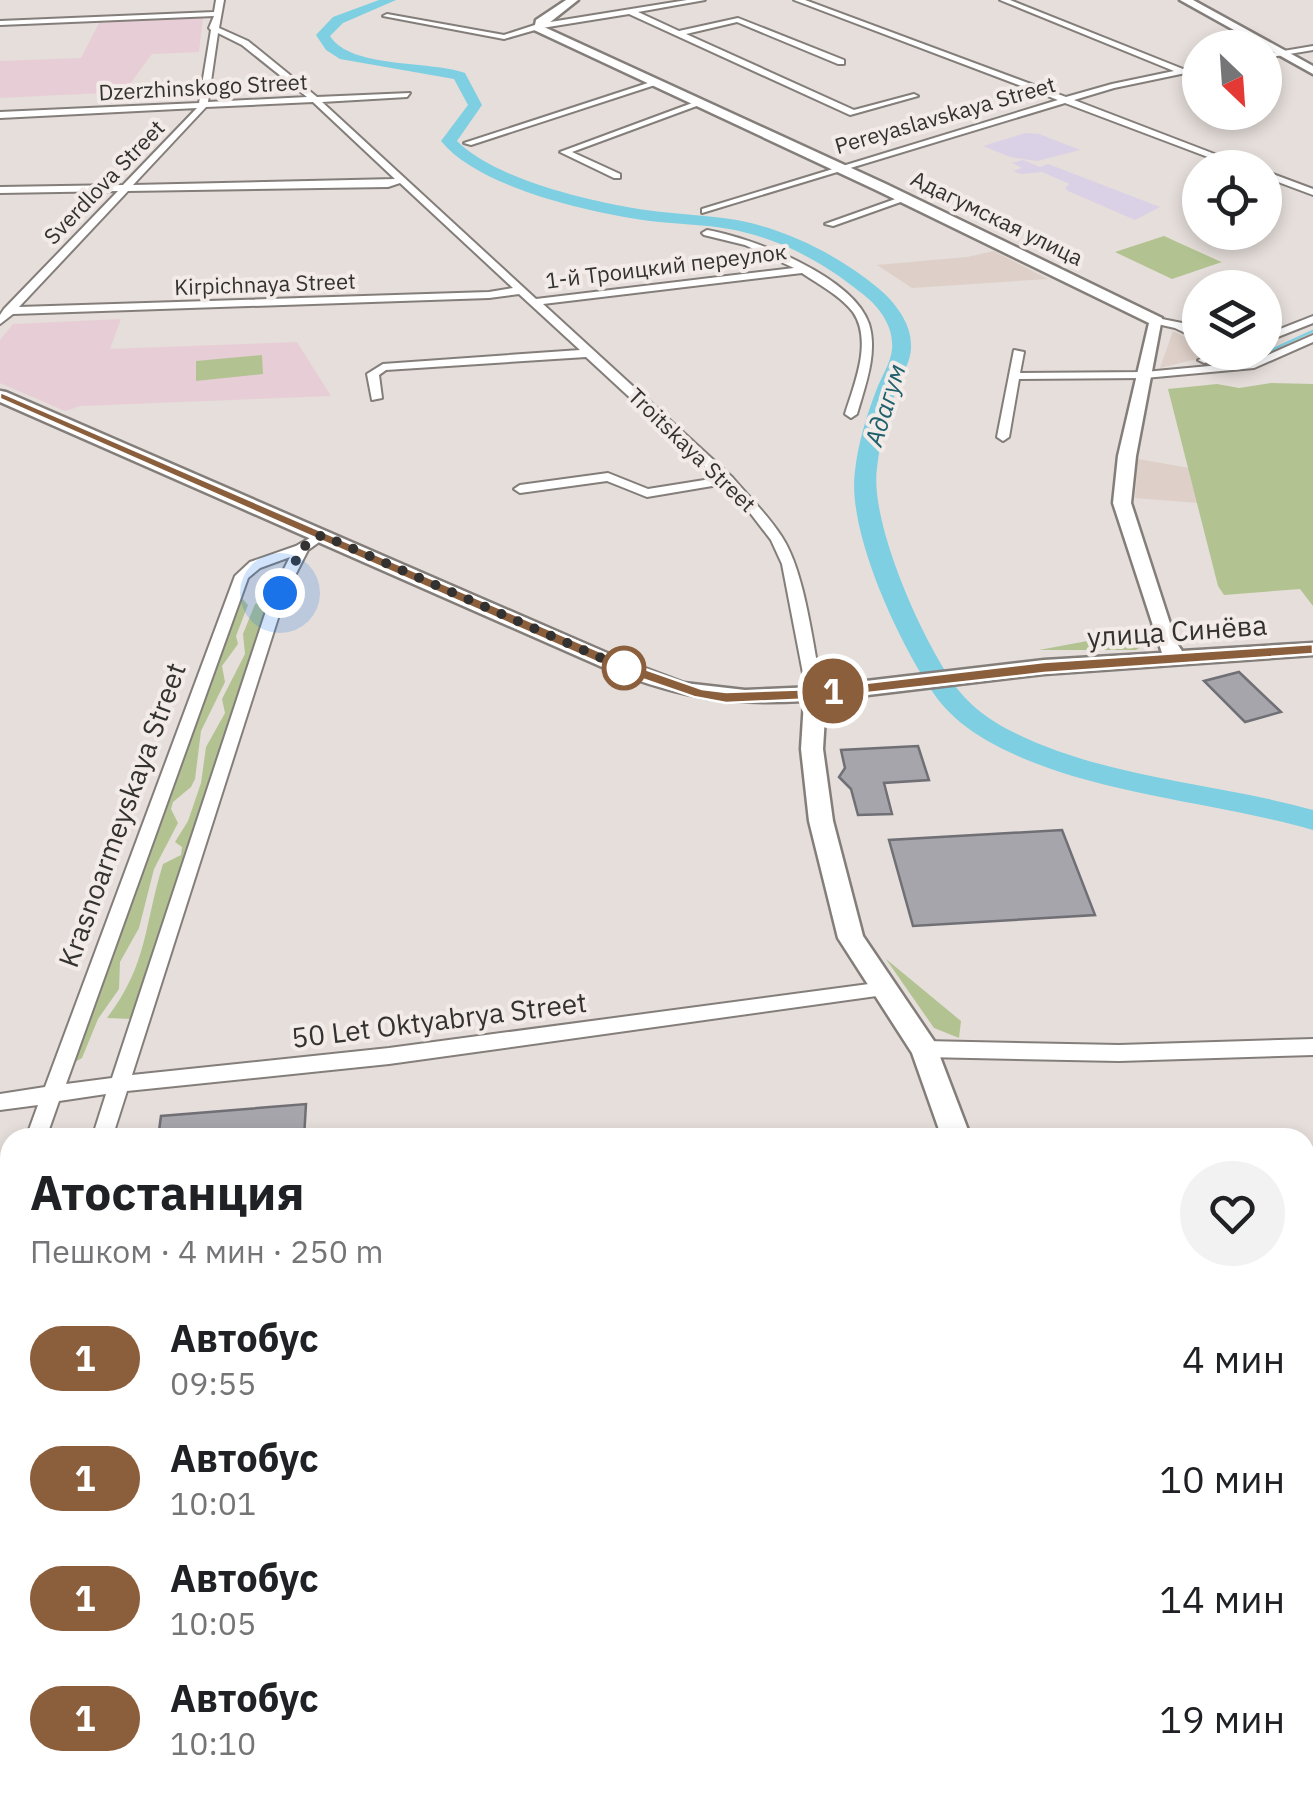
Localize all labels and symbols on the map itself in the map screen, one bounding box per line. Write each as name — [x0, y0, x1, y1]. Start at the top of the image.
north arrow — [1182, 30, 1282, 130]
street label: Dzerzhinskogo Street — [98, 67, 308, 106]
street label: Pereyaslavskaya Street — [831, 69, 1059, 160]
street label: Sverdlova Street — [37, 113, 170, 250]
street label: Адагумская улица — [906, 163, 1088, 272]
street label: 1-й Троицкий переулок — [544, 236, 788, 295]
street label: Kirpichnaya Street — [174, 266, 356, 301]
water label: Адагум — [856, 360, 913, 451]
street label: Troitskaya Street — [622, 381, 762, 518]
your location — [255, 568, 305, 618]
street label: улица Синёва — [1086, 606, 1268, 655]
unlabelled marker — [603, 647, 645, 689]
street label: Krasnoarmeyskaya Street — [49, 657, 194, 972]
line badge: 1 — [800, 658, 866, 724]
street label: 50 Let Oktyabrya Street — [289, 983, 589, 1056]

